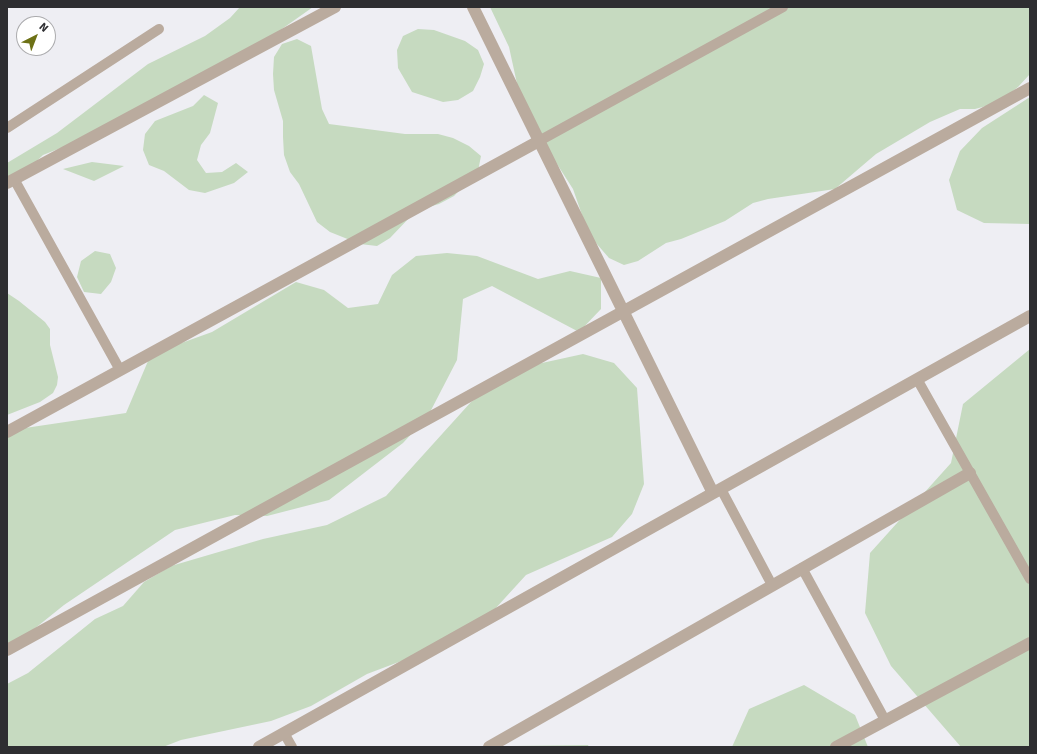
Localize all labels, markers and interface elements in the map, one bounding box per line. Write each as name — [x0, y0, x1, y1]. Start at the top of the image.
north arrow — [16, 16, 56, 56]
text: N — [37, 20, 51, 35]

